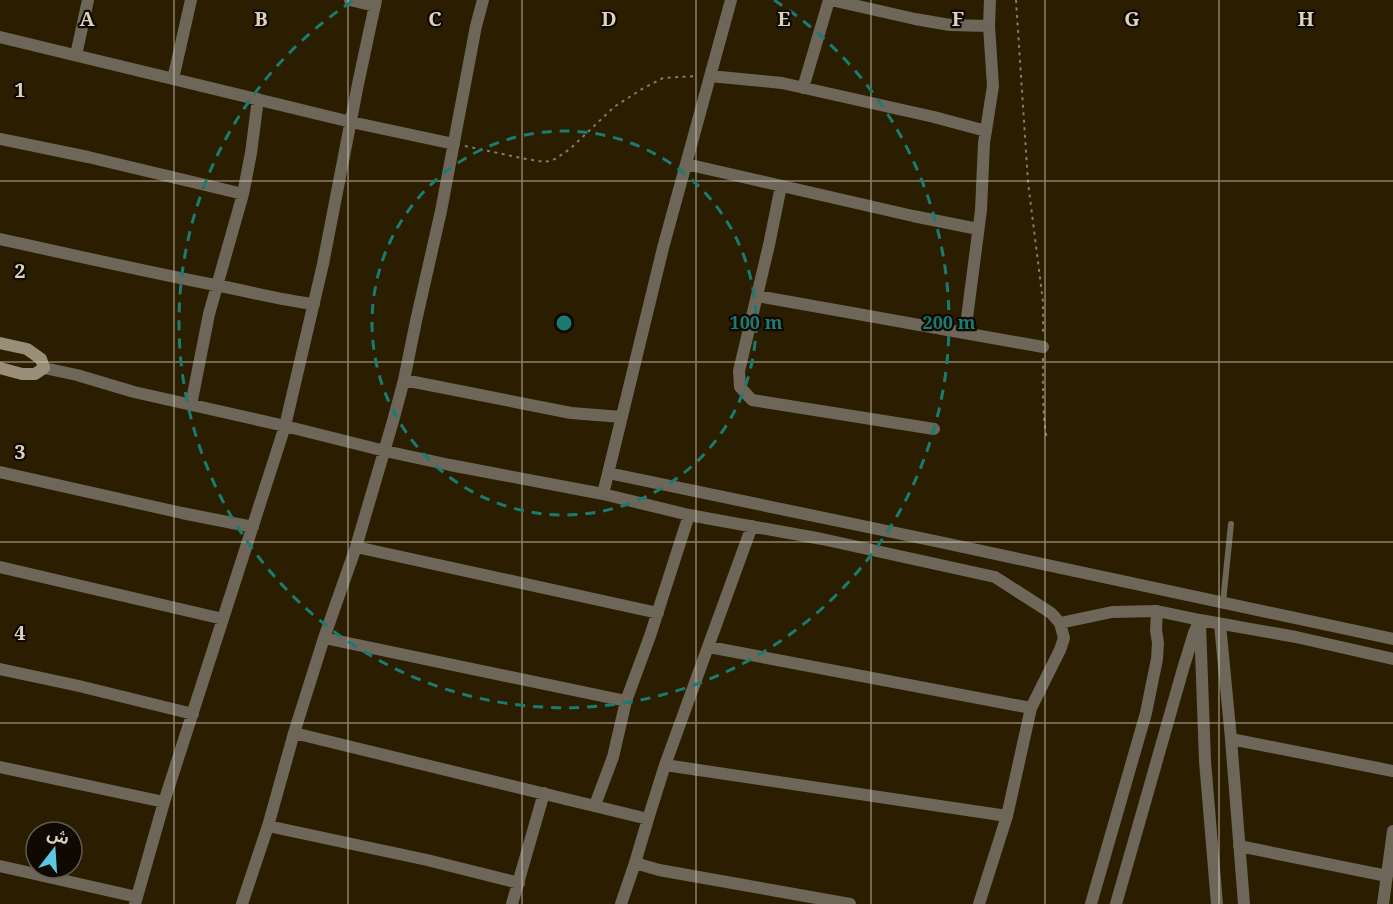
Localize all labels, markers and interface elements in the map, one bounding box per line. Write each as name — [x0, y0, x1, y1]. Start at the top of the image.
text: A — [79, 5, 95, 32]
text: B — [254, 5, 268, 32]
text: C — [428, 5, 442, 32]
text: D — [601, 5, 617, 32]
text: E — [777, 5, 791, 32]
text: F — [952, 5, 964, 32]
text: G — [1124, 5, 1140, 32]
text: H — [1298, 5, 1314, 32]
text: 1 — [14, 76, 26, 103]
text: 2 — [14, 257, 26, 284]
text: 100 m — [730, 310, 783, 334]
text: 200 m — [923, 310, 976, 334]
centre of rings — [554, 313, 574, 333]
text: 3 — [14, 438, 26, 465]
text: 4 — [14, 619, 26, 646]
north arrow — [24, 820, 84, 880]
text: ش — [45, 822, 72, 849]

